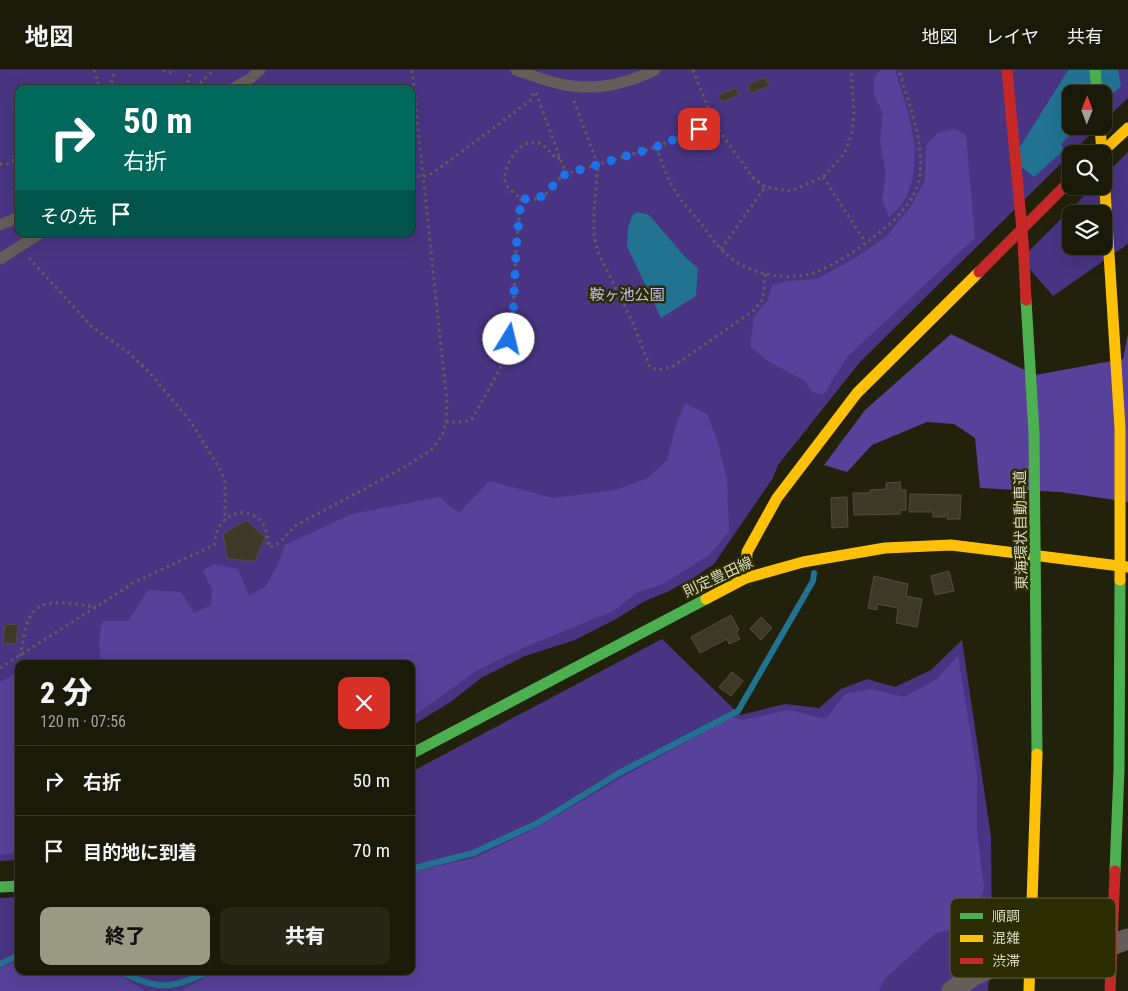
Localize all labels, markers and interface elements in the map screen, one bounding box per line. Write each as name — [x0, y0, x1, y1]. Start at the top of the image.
text: 地図 — [25, 23, 73, 51]
text: 地図 — [922, 26, 958, 47]
text: レイヤ — [986, 26, 1039, 47]
text: 共有 — [1067, 26, 1103, 47]
north arrow — [1062, 85, 1112, 135]
map controls — [1062, 85, 1112, 255]
text: 50 m — [123, 101, 192, 142]
icon: right — [40, 105, 105, 170]
pin — [678, 108, 720, 150]
icon: arrive — [685, 115, 713, 143]
button: search — [1062, 145, 1112, 195]
text: 右折 — [123, 149, 167, 174]
icon: arrive — [107, 200, 135, 228]
text: その先 — [40, 205, 97, 228]
button: layers — [1062, 205, 1112, 255]
park label: 鞍ヶ池公園 — [589, 286, 665, 304]
position arrow — [482, 312, 534, 364]
street label: 東海環状自動車道 — [1011, 470, 1031, 590]
street label: 則定豊田線 — [680, 553, 756, 601]
text: 2 分 — [40, 675, 92, 710]
button: close — [338, 677, 390, 729]
text: 120 m · 07:56 — [40, 712, 126, 731]
icon: right — [40, 767, 68, 795]
text: 50 m — [353, 769, 390, 792]
text: 右折 — [83, 771, 121, 794]
icon: arrive — [40, 837, 68, 865]
text: 70 m — [353, 839, 390, 862]
text: 目的地に到着 — [83, 841, 197, 864]
legend — [950, 898, 1116, 978]
button: 終了 — [40, 907, 210, 965]
button: 共有 — [220, 907, 390, 965]
text: 順調 — [992, 908, 1020, 924]
text: 混雑 — [992, 930, 1020, 946]
text: 渋滞 — [992, 953, 1020, 969]

